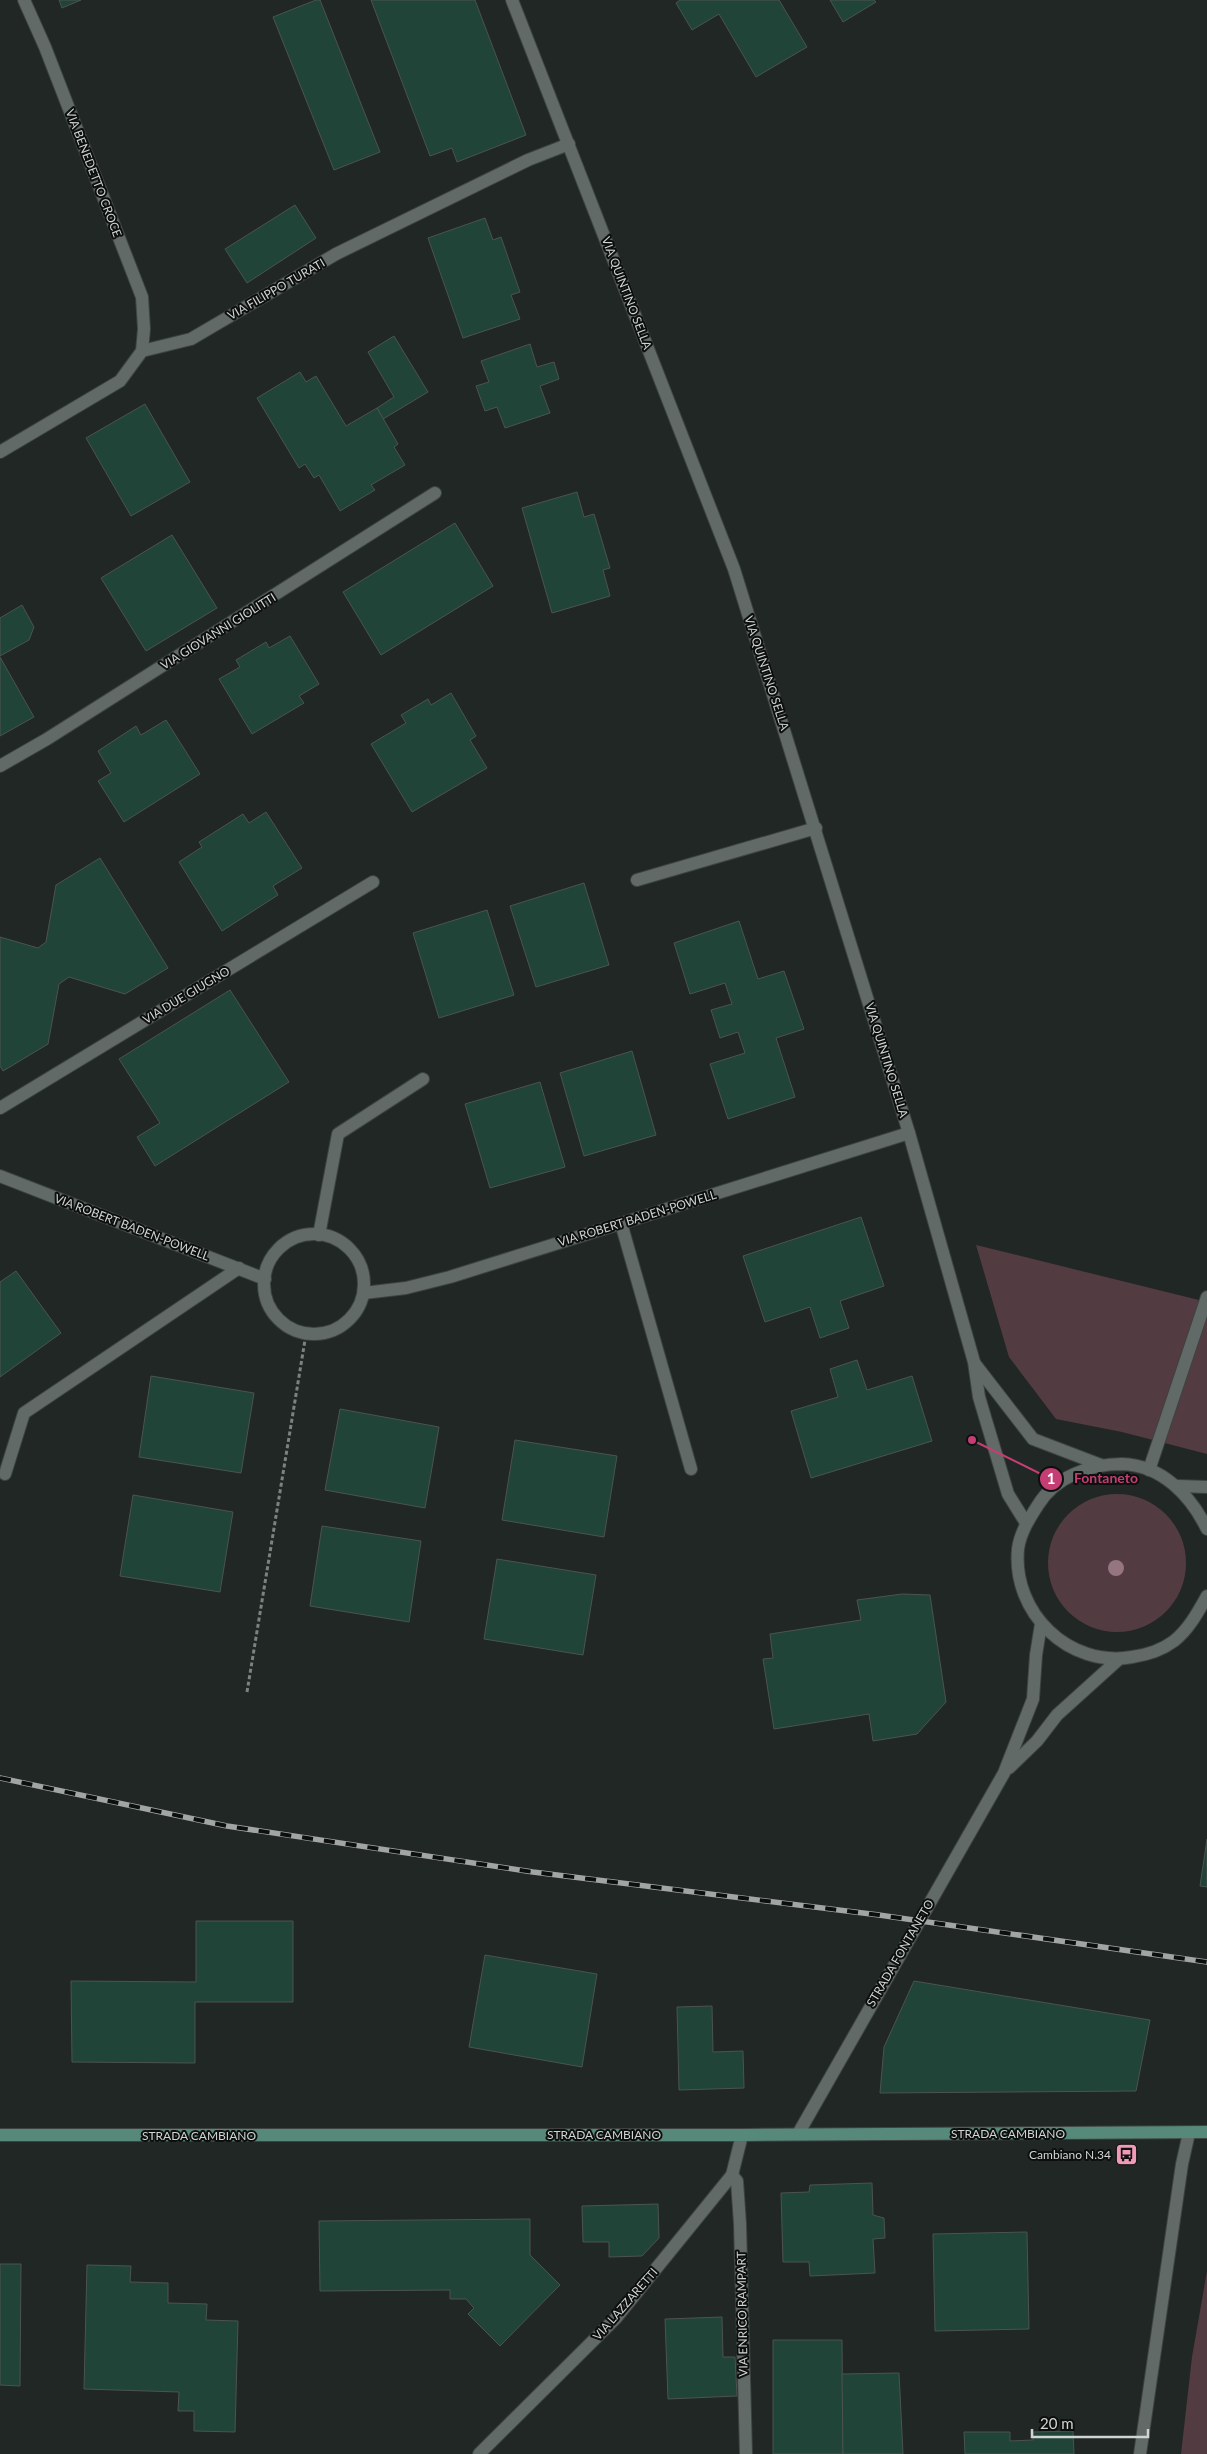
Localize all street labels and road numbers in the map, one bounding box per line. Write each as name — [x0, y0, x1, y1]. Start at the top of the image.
street label: VIA BENEDETTO CROCE — [63, 107, 125, 239]
street label: VIA QUINTINO SELLA — [599, 235, 656, 352]
street label: VIA FILIPPO TURATI — [225, 255, 327, 323]
street label: VIA GIOVANNI GIOLITTI — [158, 589, 278, 673]
street label: VIA QUINTINO SELLA — [741, 614, 793, 733]
street label: VIA DUE GIUGNO — [140, 963, 233, 1027]
street label: VIA QUINTINO SELLA — [862, 1001, 912, 1120]
street label: VIA ROBERT BADEN-POWELL — [556, 1187, 718, 1249]
street label: VIA ROBERT BADEN-POWELL — [52, 1190, 212, 1264]
street label: STRADA FONTANETO — [863, 1896, 937, 2009]
street label: STRADA CAMBIANO — [951, 2126, 1066, 2141]
street label: STRADA CAMBIANO — [547, 2127, 662, 2142]
street label: STRADA CAMBIANO — [142, 2128, 257, 2143]
street label: VIA ENRICO RAMPART — [733, 2251, 751, 2377]
street label: VIA LAZZARETTI — [589, 2265, 661, 2343]

